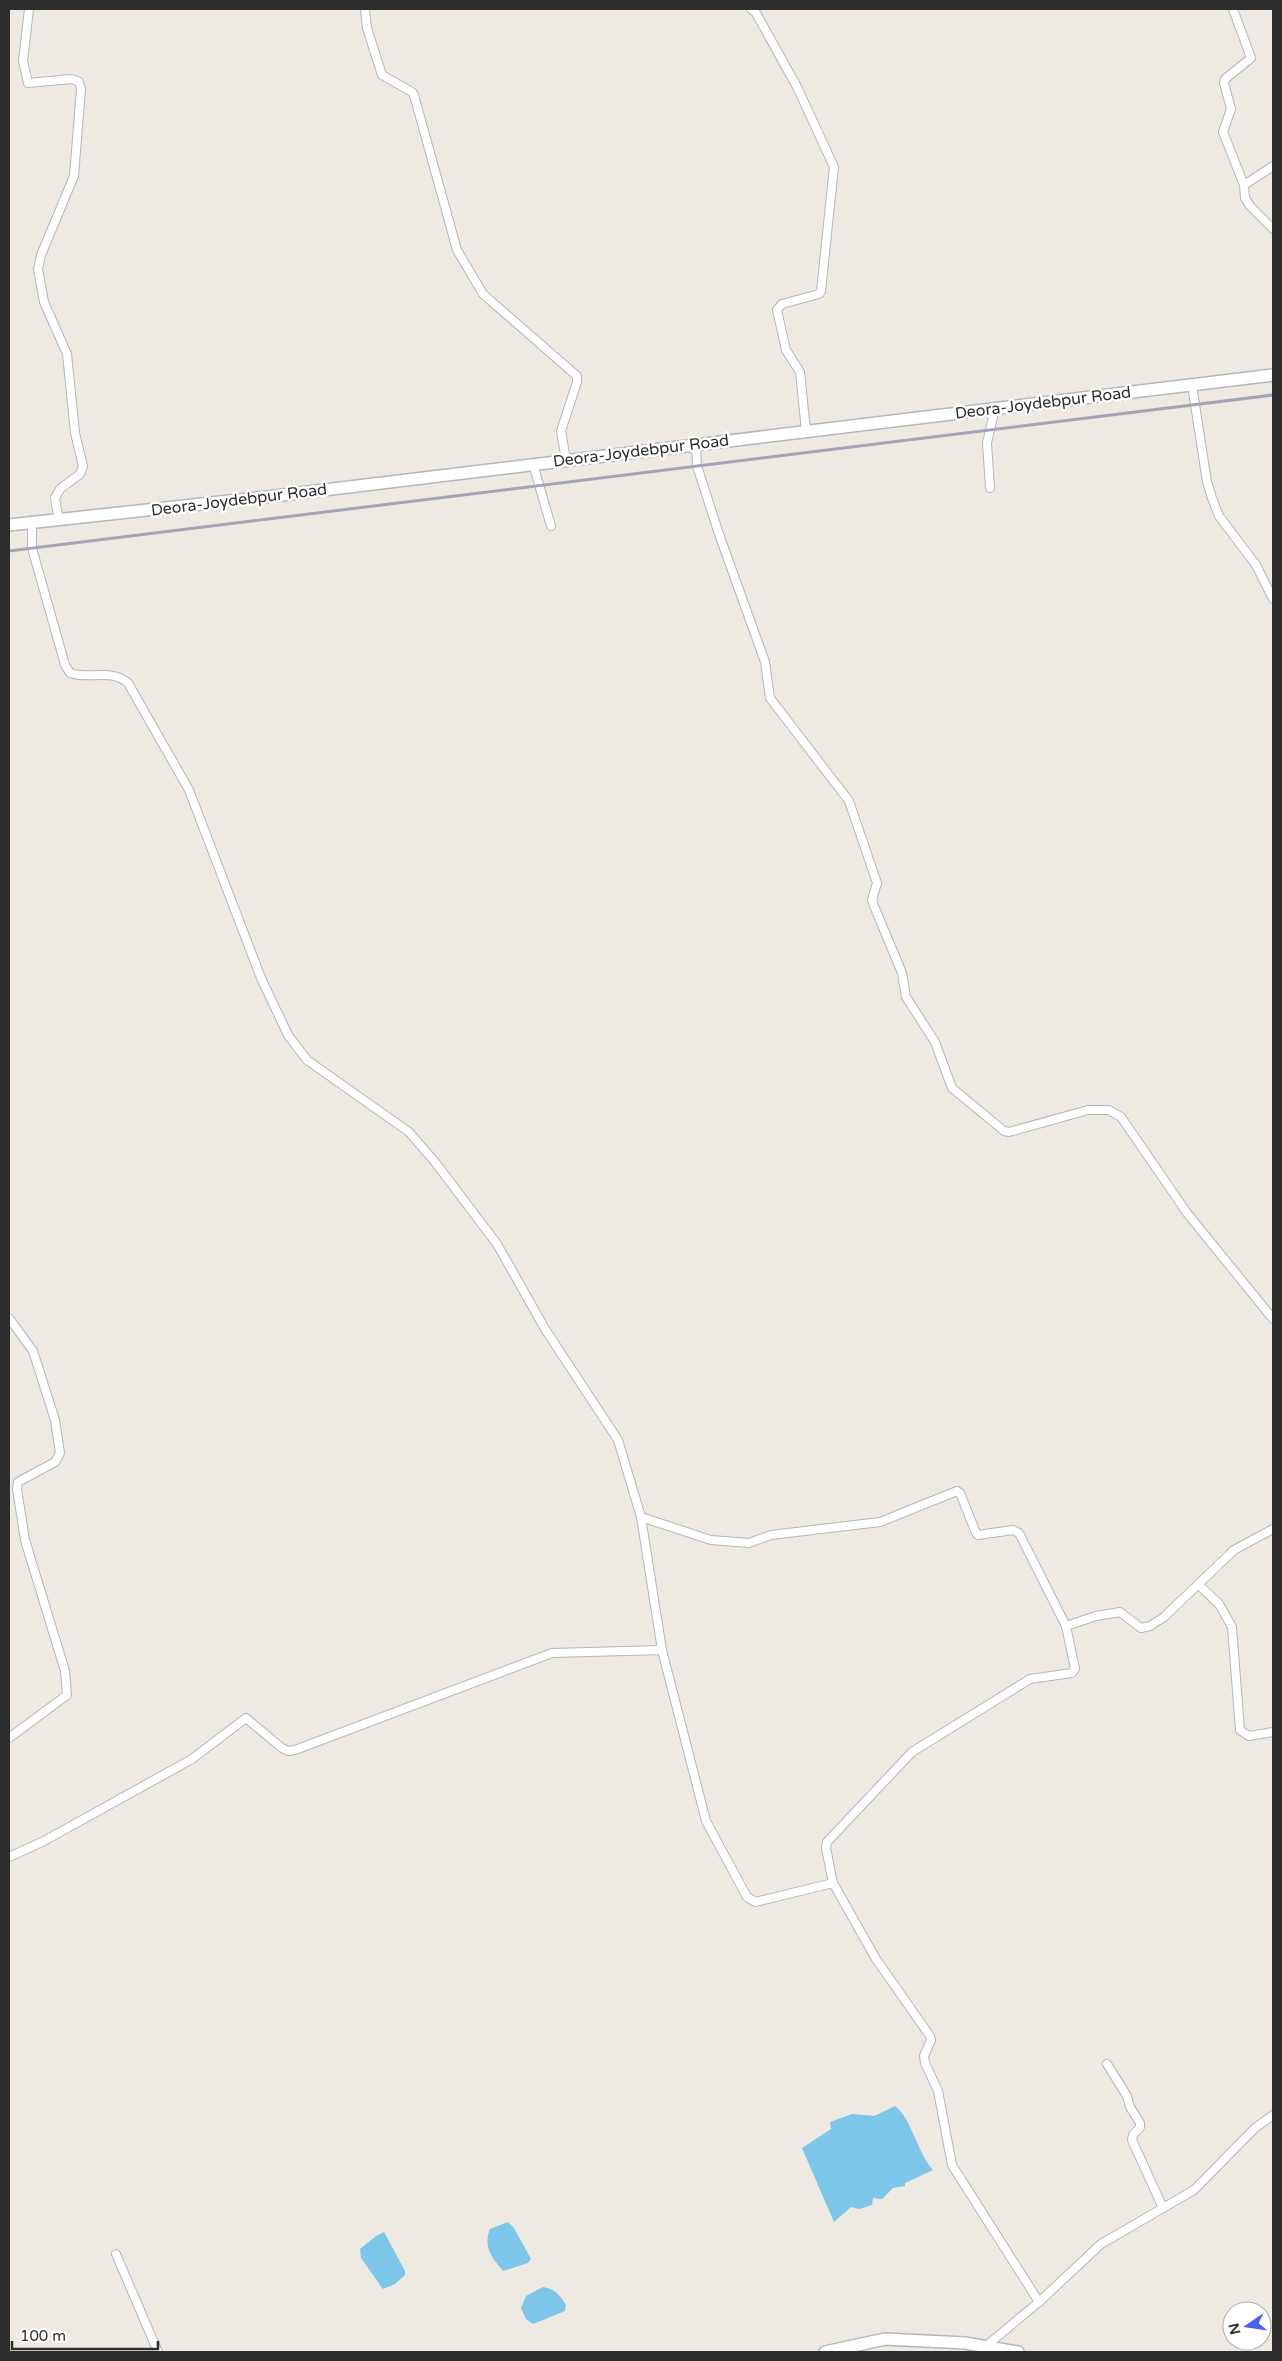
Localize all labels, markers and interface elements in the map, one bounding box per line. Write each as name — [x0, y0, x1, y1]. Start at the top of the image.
street label: Deora-Joydebpur Road — [954, 382, 1132, 424]
street label: Deora-Joydebpur Road — [552, 430, 730, 472]
street label: Deora-Joydebpur Road — [150, 479, 328, 521]
north arrow — [1222, 2301, 1272, 2351]
scale bar — [12, 2318, 159, 2350]
text: N — [1225, 2321, 1244, 2336]
text: 100 m — [20, 2327, 66, 2345]

